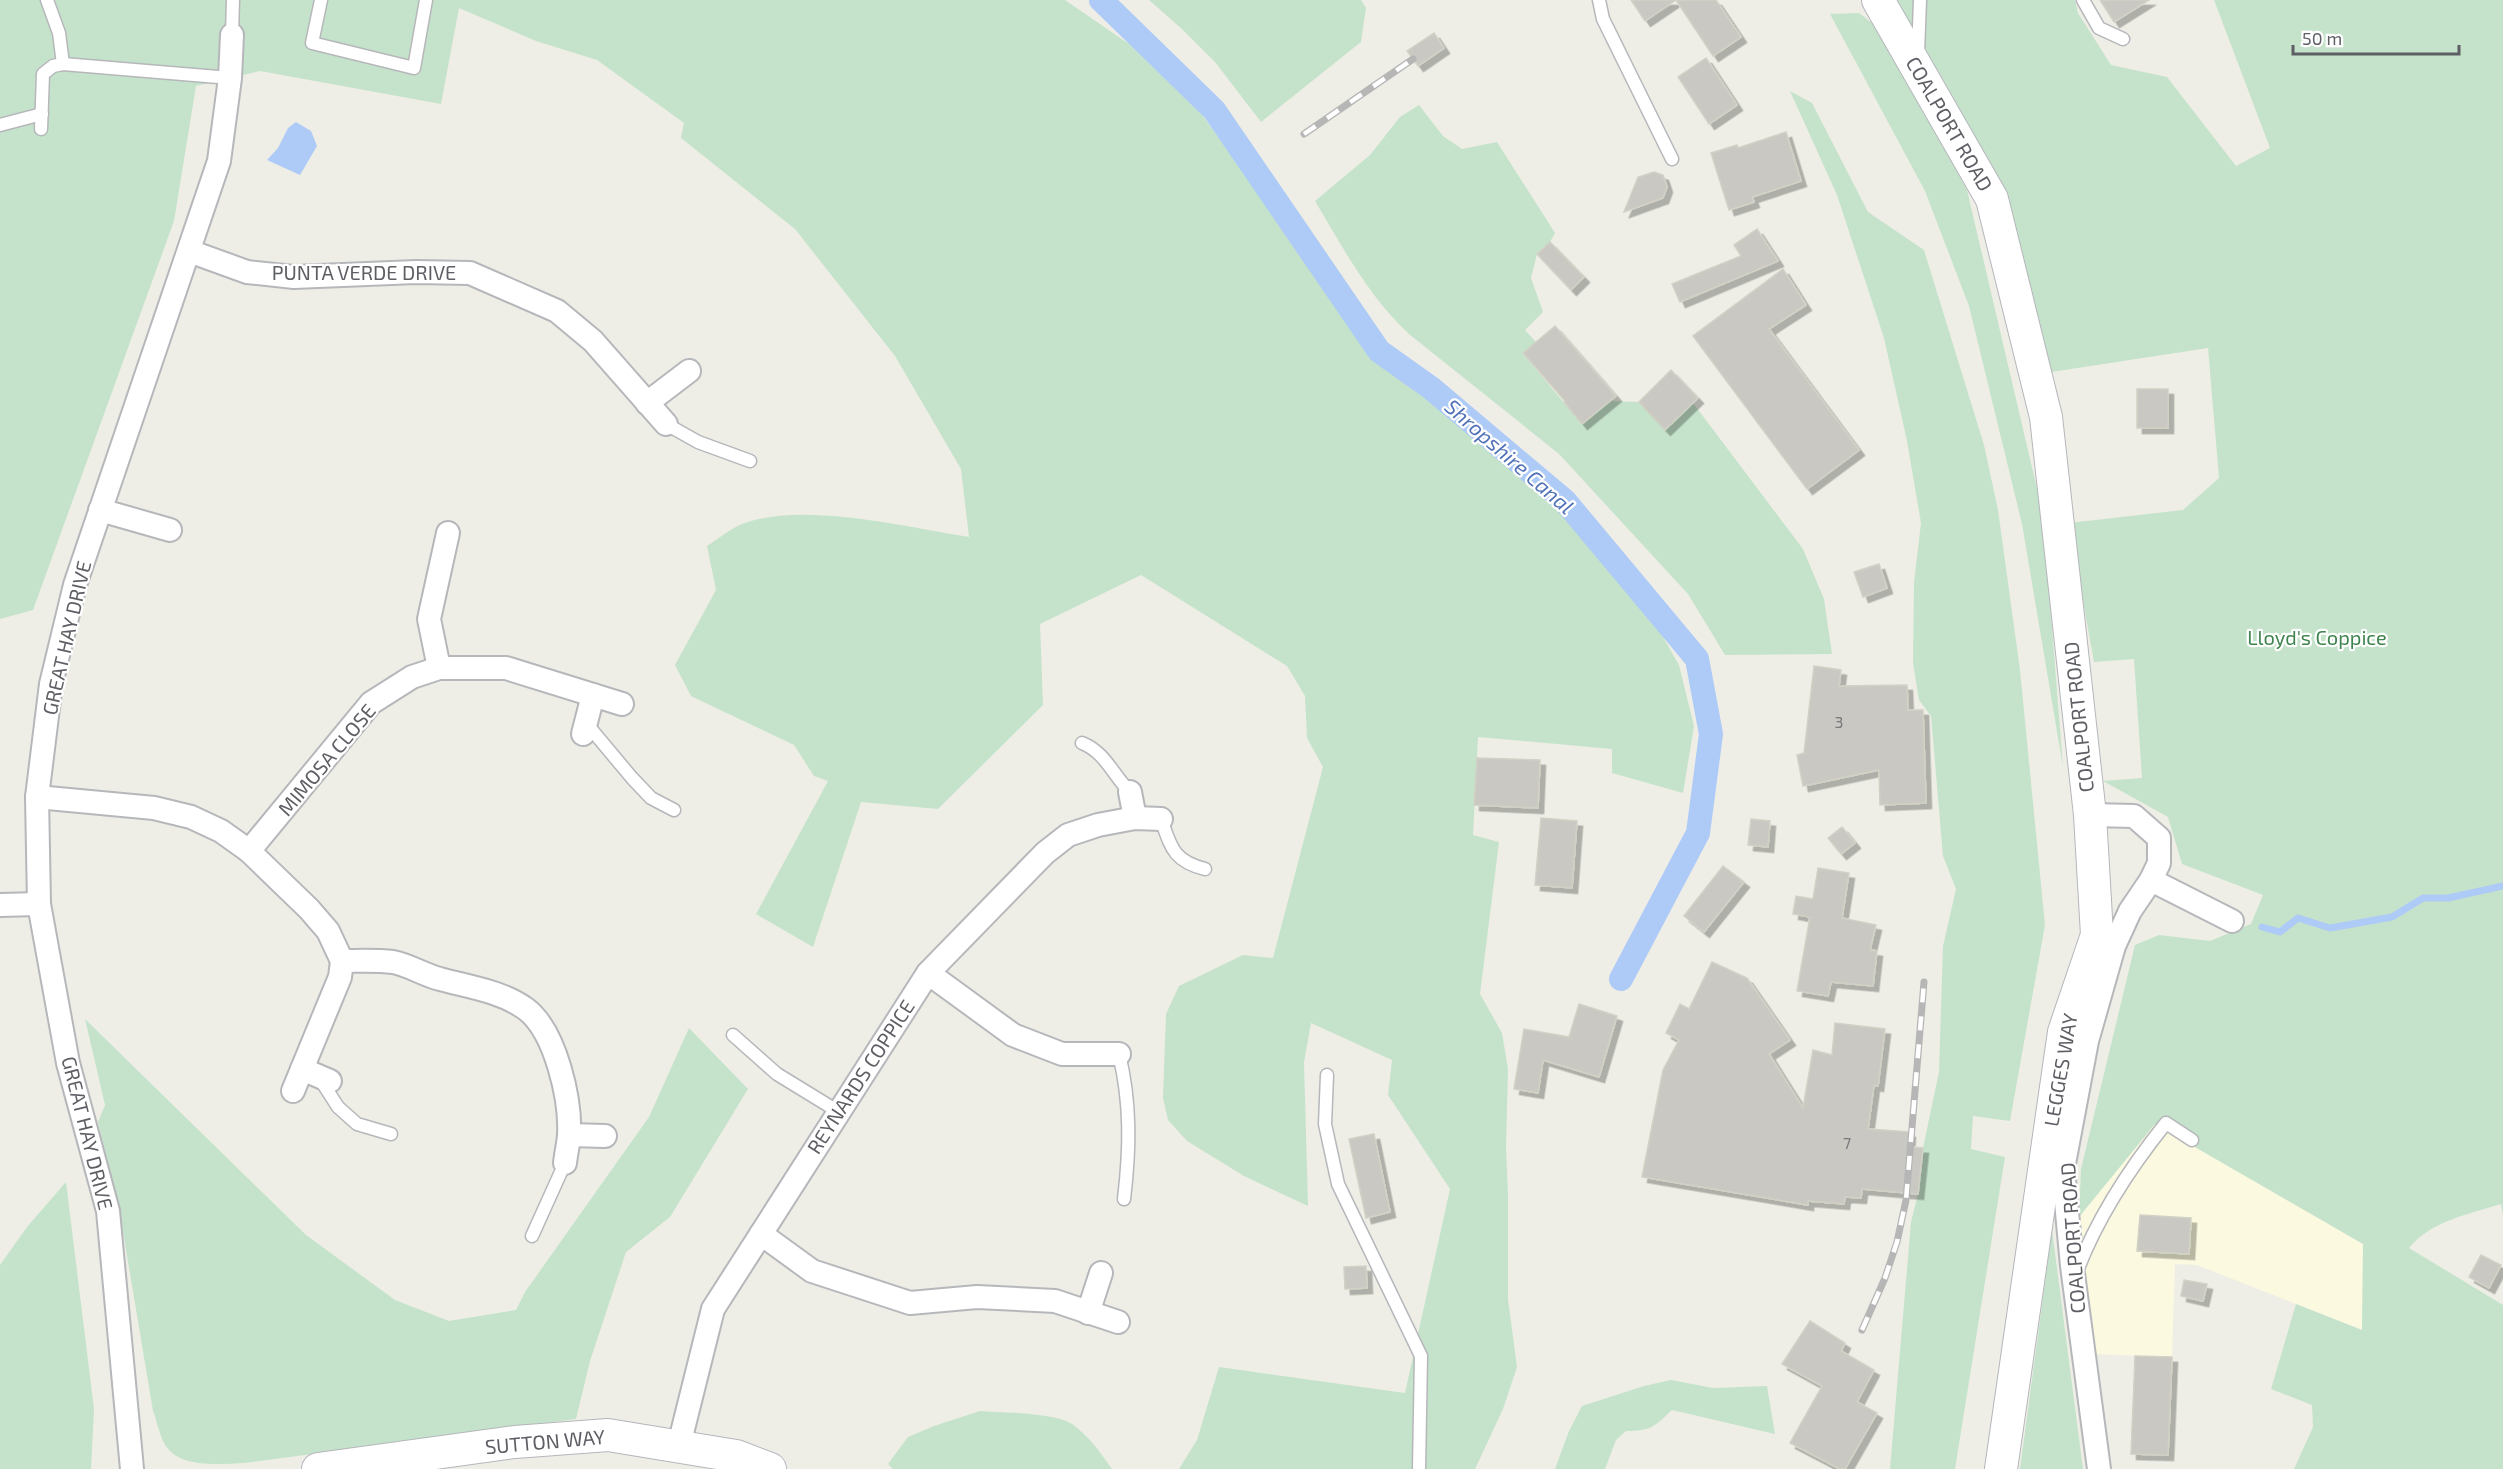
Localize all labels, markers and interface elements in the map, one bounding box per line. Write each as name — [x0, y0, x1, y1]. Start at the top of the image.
scale bar — [2293, 18, 2460, 56]
text: 50 m — [2302, 27, 2342, 49]
street label: COALPORT ROAD — [1902, 52, 1998, 195]
street label: PUNTA VERDE DRIVE — [272, 260, 456, 284]
water label: Shropshire Canal — [1441, 393, 1579, 519]
street label: GREAT HAY DRIVE — [37, 558, 95, 717]
park label: Lloyd's Coppice — [2247, 625, 2387, 649]
street label: COALPORT ROAD — [2058, 641, 2098, 794]
street label: MIMOSA CLOSE — [273, 699, 380, 820]
house number: 3 — [1835, 712, 1843, 731]
street label: REYNARDS COPPICE — [801, 995, 919, 1158]
street label: LEGGES WAY — [2038, 1011, 2082, 1128]
street label: GREAT HAY DRIVE — [57, 1054, 119, 1212]
house number: 7 — [1843, 1133, 1851, 1152]
street label: COALPORT ROAD — [2055, 1162, 2089, 1314]
street label: SUTTON WAY — [484, 1424, 607, 1458]

